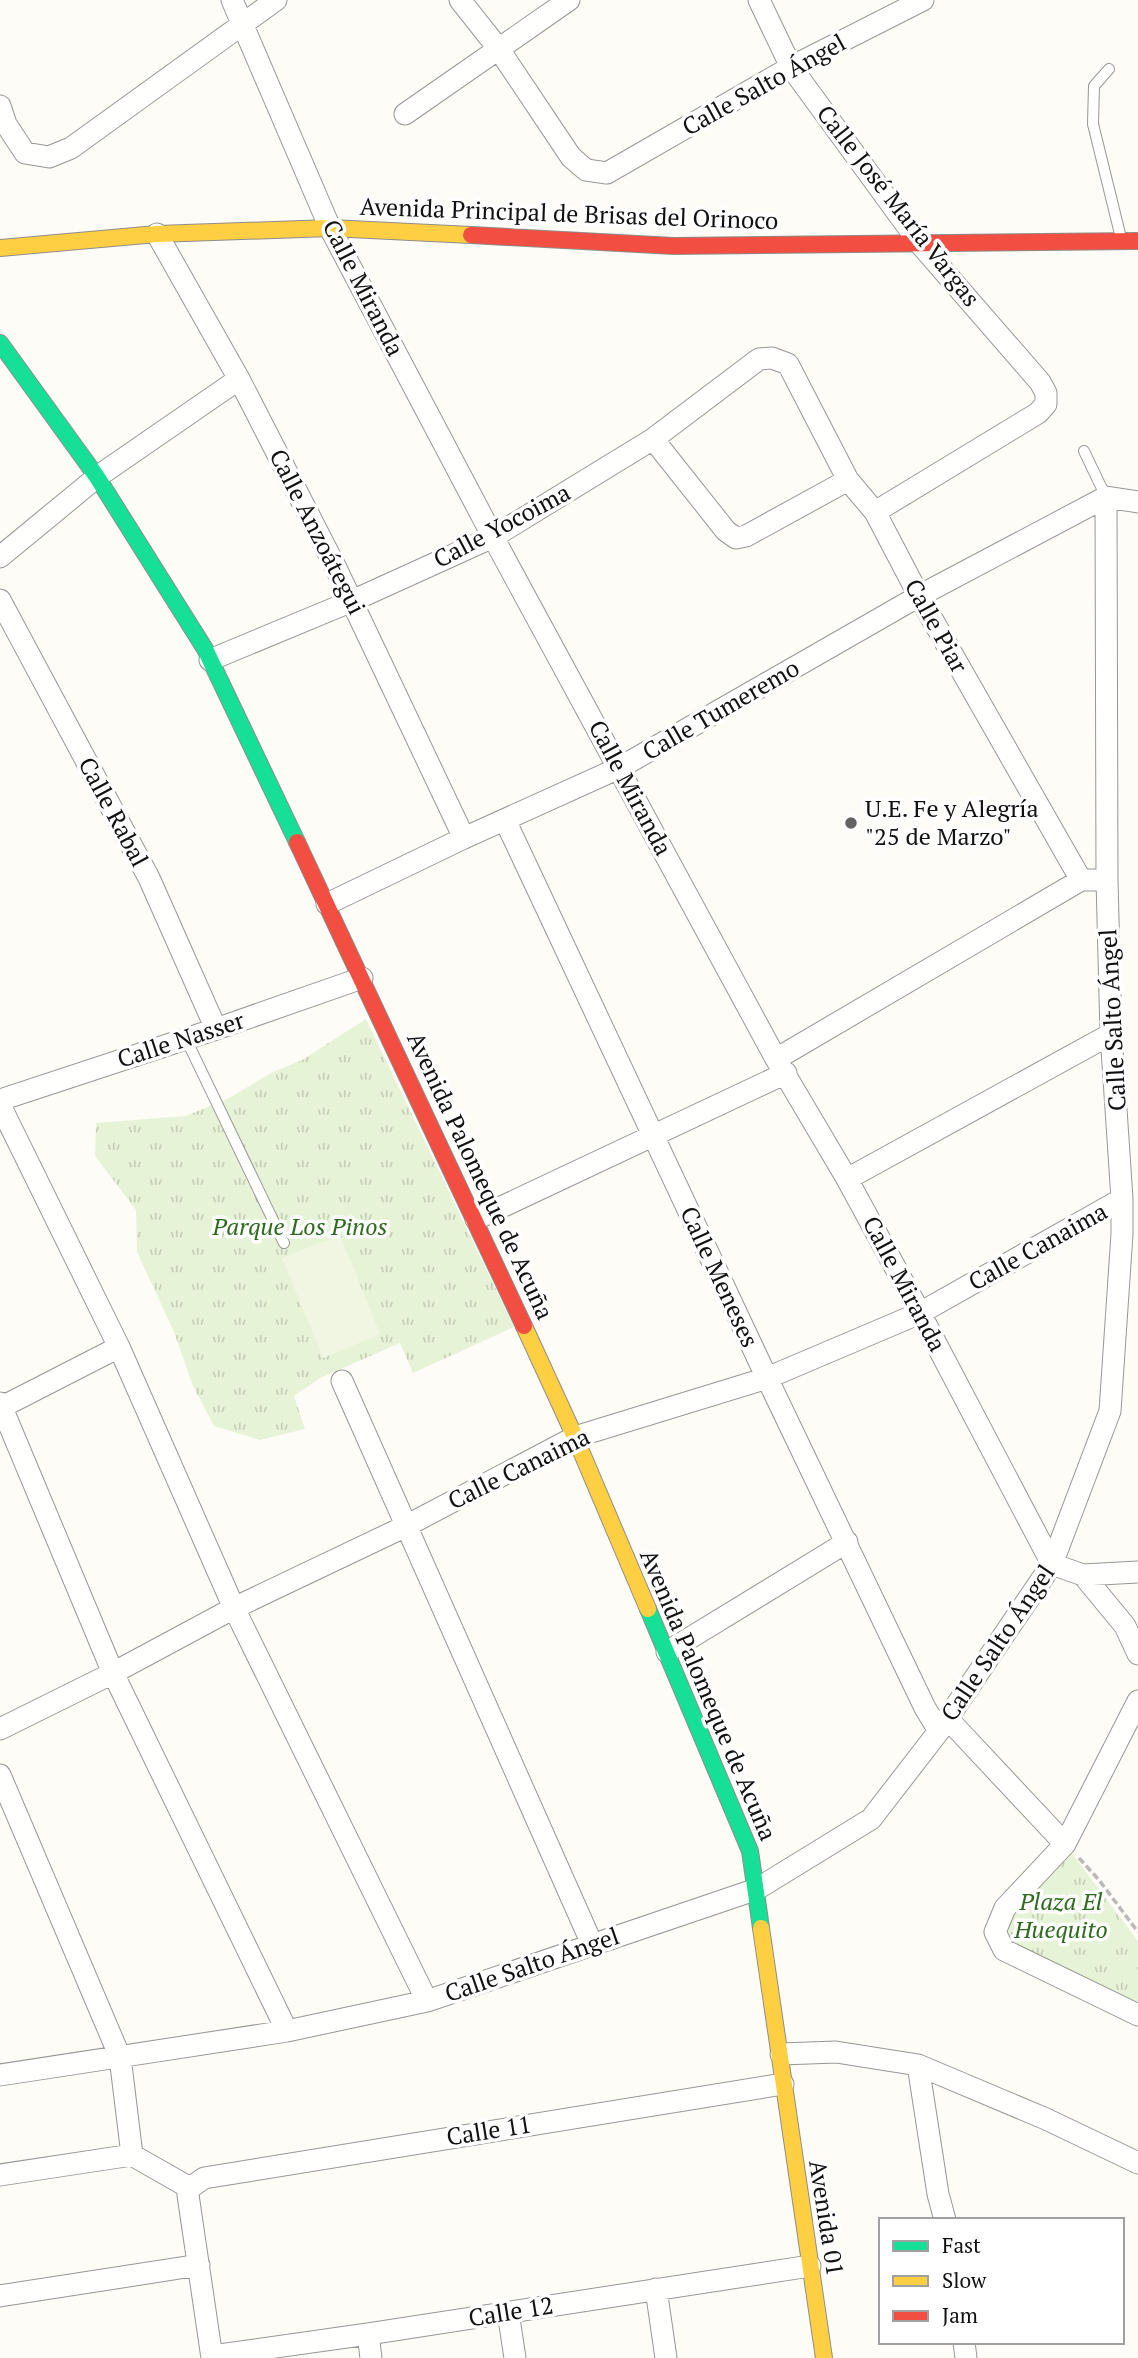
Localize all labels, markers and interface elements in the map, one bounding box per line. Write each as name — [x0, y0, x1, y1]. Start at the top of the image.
street label: Calle Salto Ángel — [676, 26, 851, 142]
street label: Calle José María Vargas — [810, 98, 988, 313]
street label: Avenida Principal de Brisas del Orinoco — [359, 190, 779, 236]
street label: Calle Miranda — [316, 214, 412, 361]
street label: Calle Anzoátegui — [262, 443, 373, 620]
street label: Calle Yocoima — [428, 476, 576, 575]
street label: Calle Piar — [898, 573, 976, 679]
street label: Calle Tumeremo — [636, 651, 805, 767]
street label: Calle Miranda — [582, 714, 680, 861]
street label: Calle Rabal — [72, 751, 156, 872]
place label: U.E. Fe y Alegría "25 de Marzo" — [865, 792, 1039, 852]
marker: U.E. Fe y Alegría "25 de Marzo" — [843, 815, 859, 831]
street label: Calle Salto Ángel — [1091, 928, 1133, 1112]
street label: Calle Nasser — [113, 1003, 249, 1075]
street label: Avenida Palomeque de Acuña — [400, 1027, 562, 1324]
street label: Calle Canaima — [962, 1195, 1113, 1297]
street label: Calle Meneses — [673, 1201, 767, 1352]
park label: Parque Los Pinos — [211, 1210, 388, 1242]
street label: Calle Miranda — [856, 1210, 954, 1357]
street label: Calle Canaima — [442, 1420, 595, 1516]
street label: Avenida Palomeque de Acuña — [633, 1544, 785, 1845]
street label: Calle Salto Ángel — [933, 1558, 1061, 1727]
park label: Plaza El Huequito — [1013, 1885, 1108, 1945]
street label: Calle Salto Ángel — [440, 1919, 623, 2009]
street label: Calle 11 — [444, 2108, 534, 2153]
street label: Avenida 01 — [802, 2158, 852, 2278]
legend — [879, 2218, 1124, 2344]
text: Fast — [942, 2231, 981, 2259]
text: Slow — [942, 2266, 987, 2294]
street label: Calle 12 — [466, 2289, 556, 2334]
text: Jam — [942, 2301, 978, 2329]

